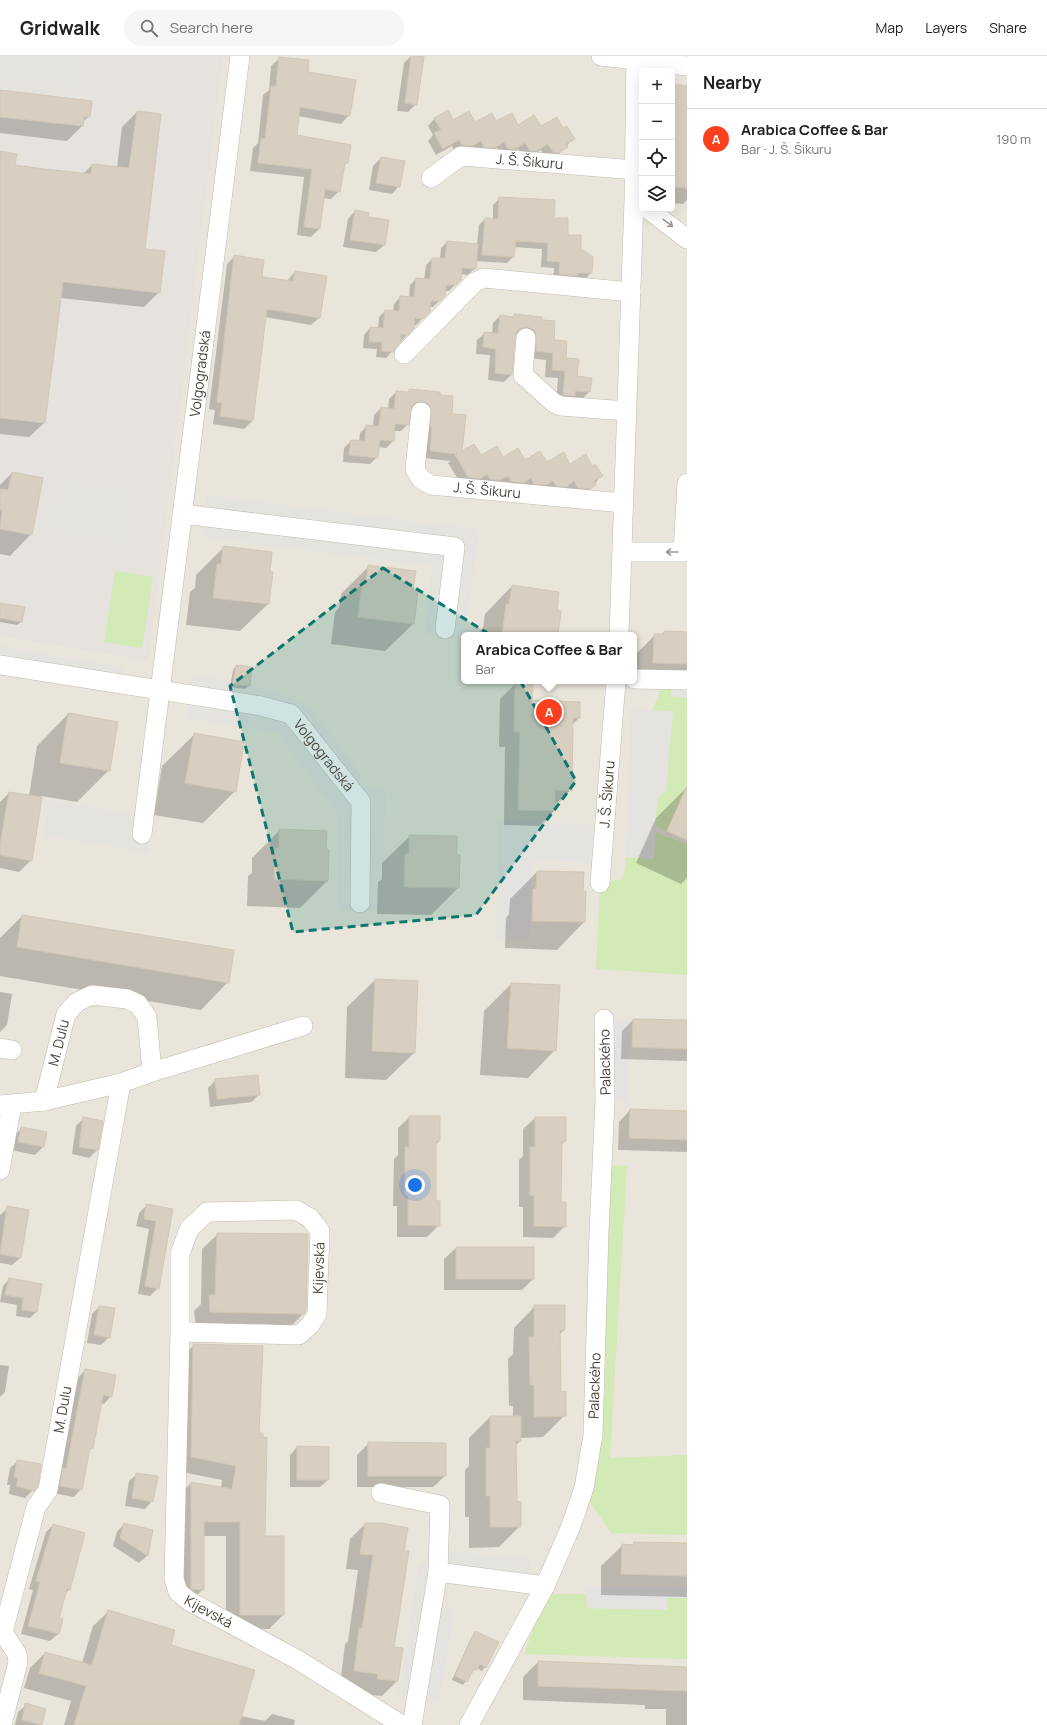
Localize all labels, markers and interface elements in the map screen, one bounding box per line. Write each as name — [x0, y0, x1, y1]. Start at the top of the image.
search box — [124, 10, 404, 46]
text: Gridwalk — [20, 15, 100, 41]
icon: search — [138, 17, 160, 39]
text: Search here — [170, 17, 253, 38]
text: Map — [875, 18, 903, 37]
text: Layers — [925, 18, 967, 37]
text: Share — [989, 18, 1027, 37]
map controls — [639, 68, 675, 212]
button: + — [639, 68, 675, 104]
text: Nearby — [703, 71, 761, 94]
button: − — [639, 104, 675, 140]
text: Arabica Coffee & Bar — [741, 119, 888, 140]
text: A — [712, 130, 720, 148]
text: 190 m — [996, 130, 1031, 148]
button: locate — [639, 140, 675, 176]
text: Bar · J. Š. Šikuru — [741, 140, 832, 158]
street label: J. Š. Šikuru — [495, 149, 564, 173]
button: layers — [639, 176, 675, 212]
one-way arrow — [662, 219, 673, 227]
street label: Volgogradská — [185, 329, 214, 418]
street label: J. Š. Šikuru — [453, 477, 522, 502]
one-way arrow — [666, 548, 679, 556]
popup — [461, 632, 637, 684]
text: Arabica Coffee & Bar — [475, 639, 623, 660]
text: Bar — [475, 660, 495, 678]
pin: A — [536, 697, 562, 727]
street label: Volgogradská — [290, 715, 359, 795]
street label: J. Š. Šikuru — [594, 760, 619, 829]
street label: M. Dulu — [43, 1017, 73, 1068]
street label: Palackého — [594, 1029, 615, 1095]
your location — [405, 1175, 425, 1195]
street label: Kijevská — [308, 1242, 329, 1294]
street label: Palackého — [583, 1352, 604, 1419]
street label: M. Dulu — [48, 1384, 75, 1434]
street label: Kijevská — [181, 1590, 236, 1632]

